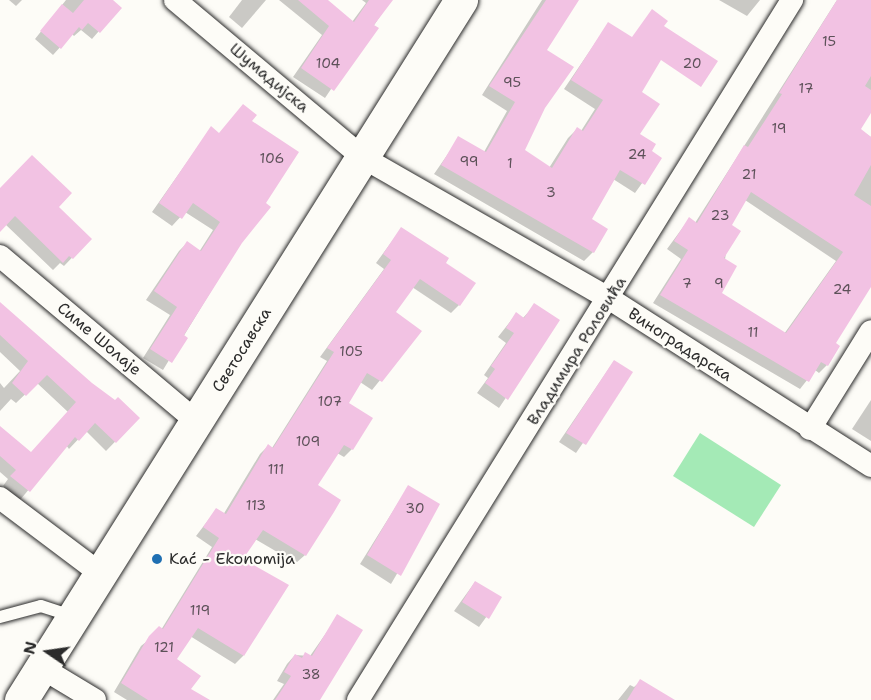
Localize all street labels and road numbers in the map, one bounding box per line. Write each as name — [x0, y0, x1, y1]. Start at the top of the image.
street label: Шумадијска — [225, 39, 313, 117]
street label: Владимира Роловића — [523, 273, 631, 429]
street label: Симе Шолаје — [53, 298, 145, 380]
street label: Светосавска — [208, 304, 276, 396]
street label: Виноградарска — [624, 304, 736, 386]

